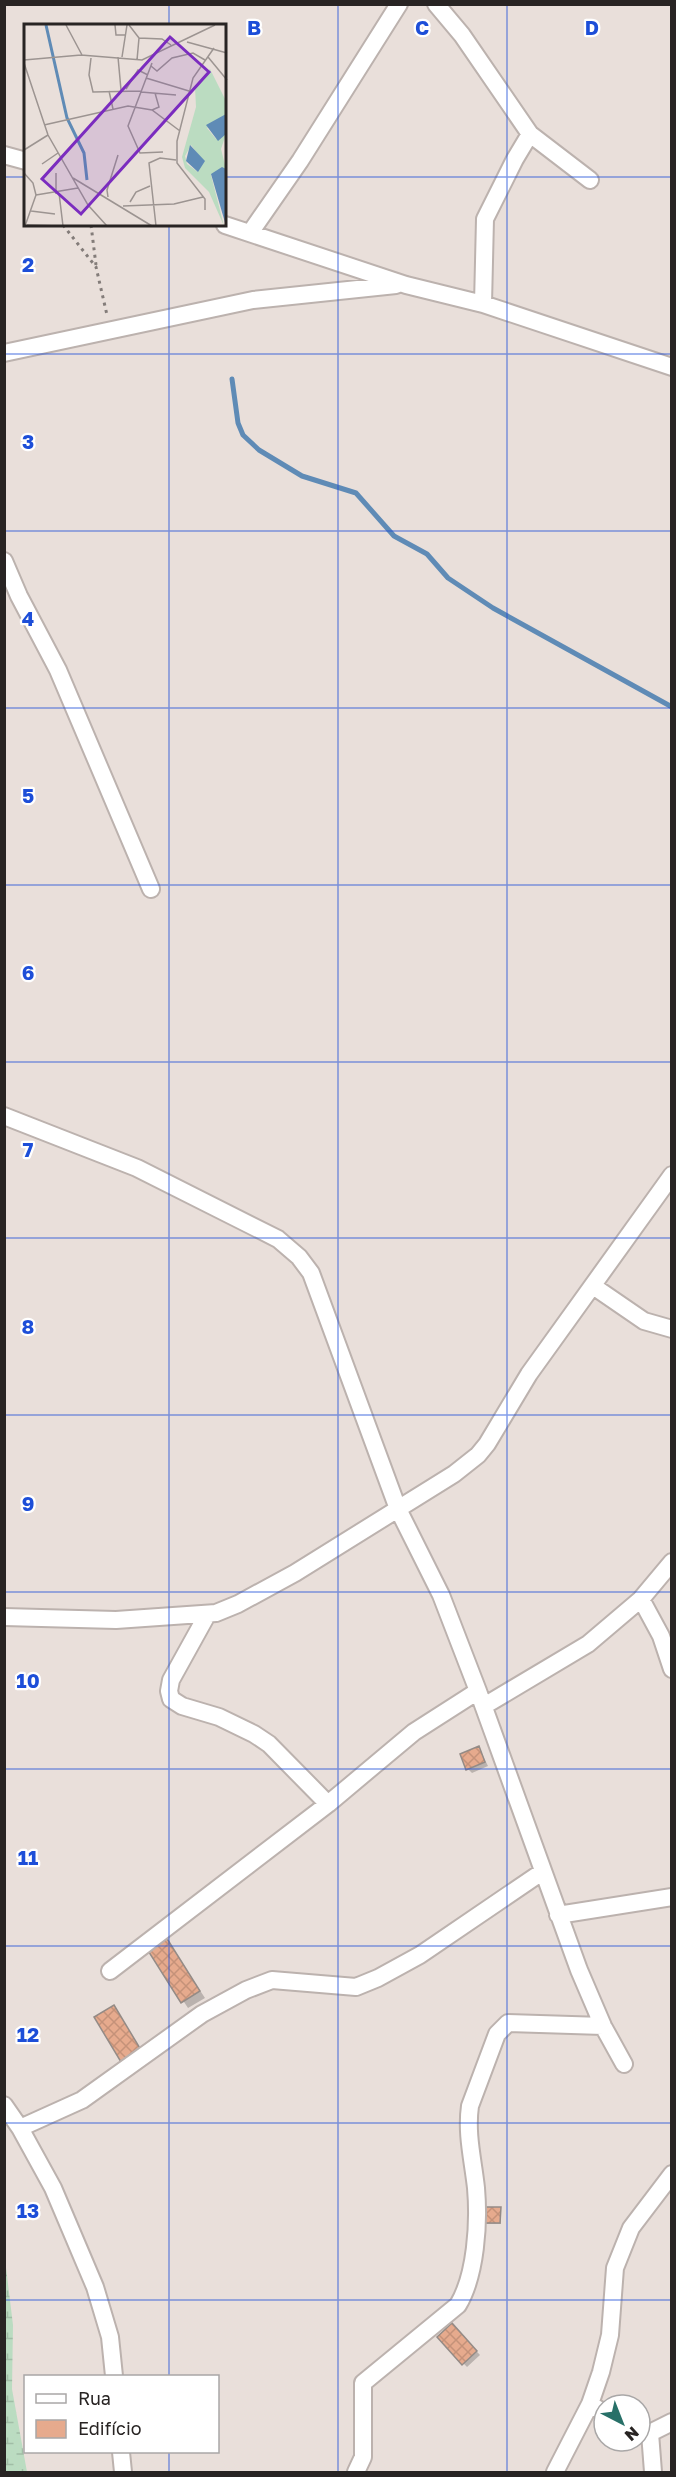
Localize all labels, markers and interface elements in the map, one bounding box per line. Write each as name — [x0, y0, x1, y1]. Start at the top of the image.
text: B — [247, 15, 261, 39]
text: C — [415, 15, 429, 39]
text: D — [585, 15, 599, 39]
inset map — [24, 24, 226, 226]
text: 2 — [22, 252, 34, 276]
text: 3 — [22, 429, 34, 453]
text: 4 — [22, 606, 34, 630]
text: 5 — [22, 783, 34, 807]
text: 6 — [22, 960, 34, 984]
text: 7 — [23, 1137, 34, 1161]
text: 8 — [22, 1314, 34, 1338]
text: 9 — [22, 1491, 34, 1515]
text: 10 — [16, 1668, 40, 1692]
text: 11 — [18, 1845, 38, 1869]
text: 12 — [17, 2022, 39, 2046]
text: 13 — [17, 2198, 39, 2222]
legend — [24, 2375, 219, 2453]
text: Rua — [78, 2387, 111, 2409]
north arrow — [592, 2393, 652, 2453]
text: Edifício — [78, 2417, 142, 2439]
text: N — [621, 2423, 643, 2446]

